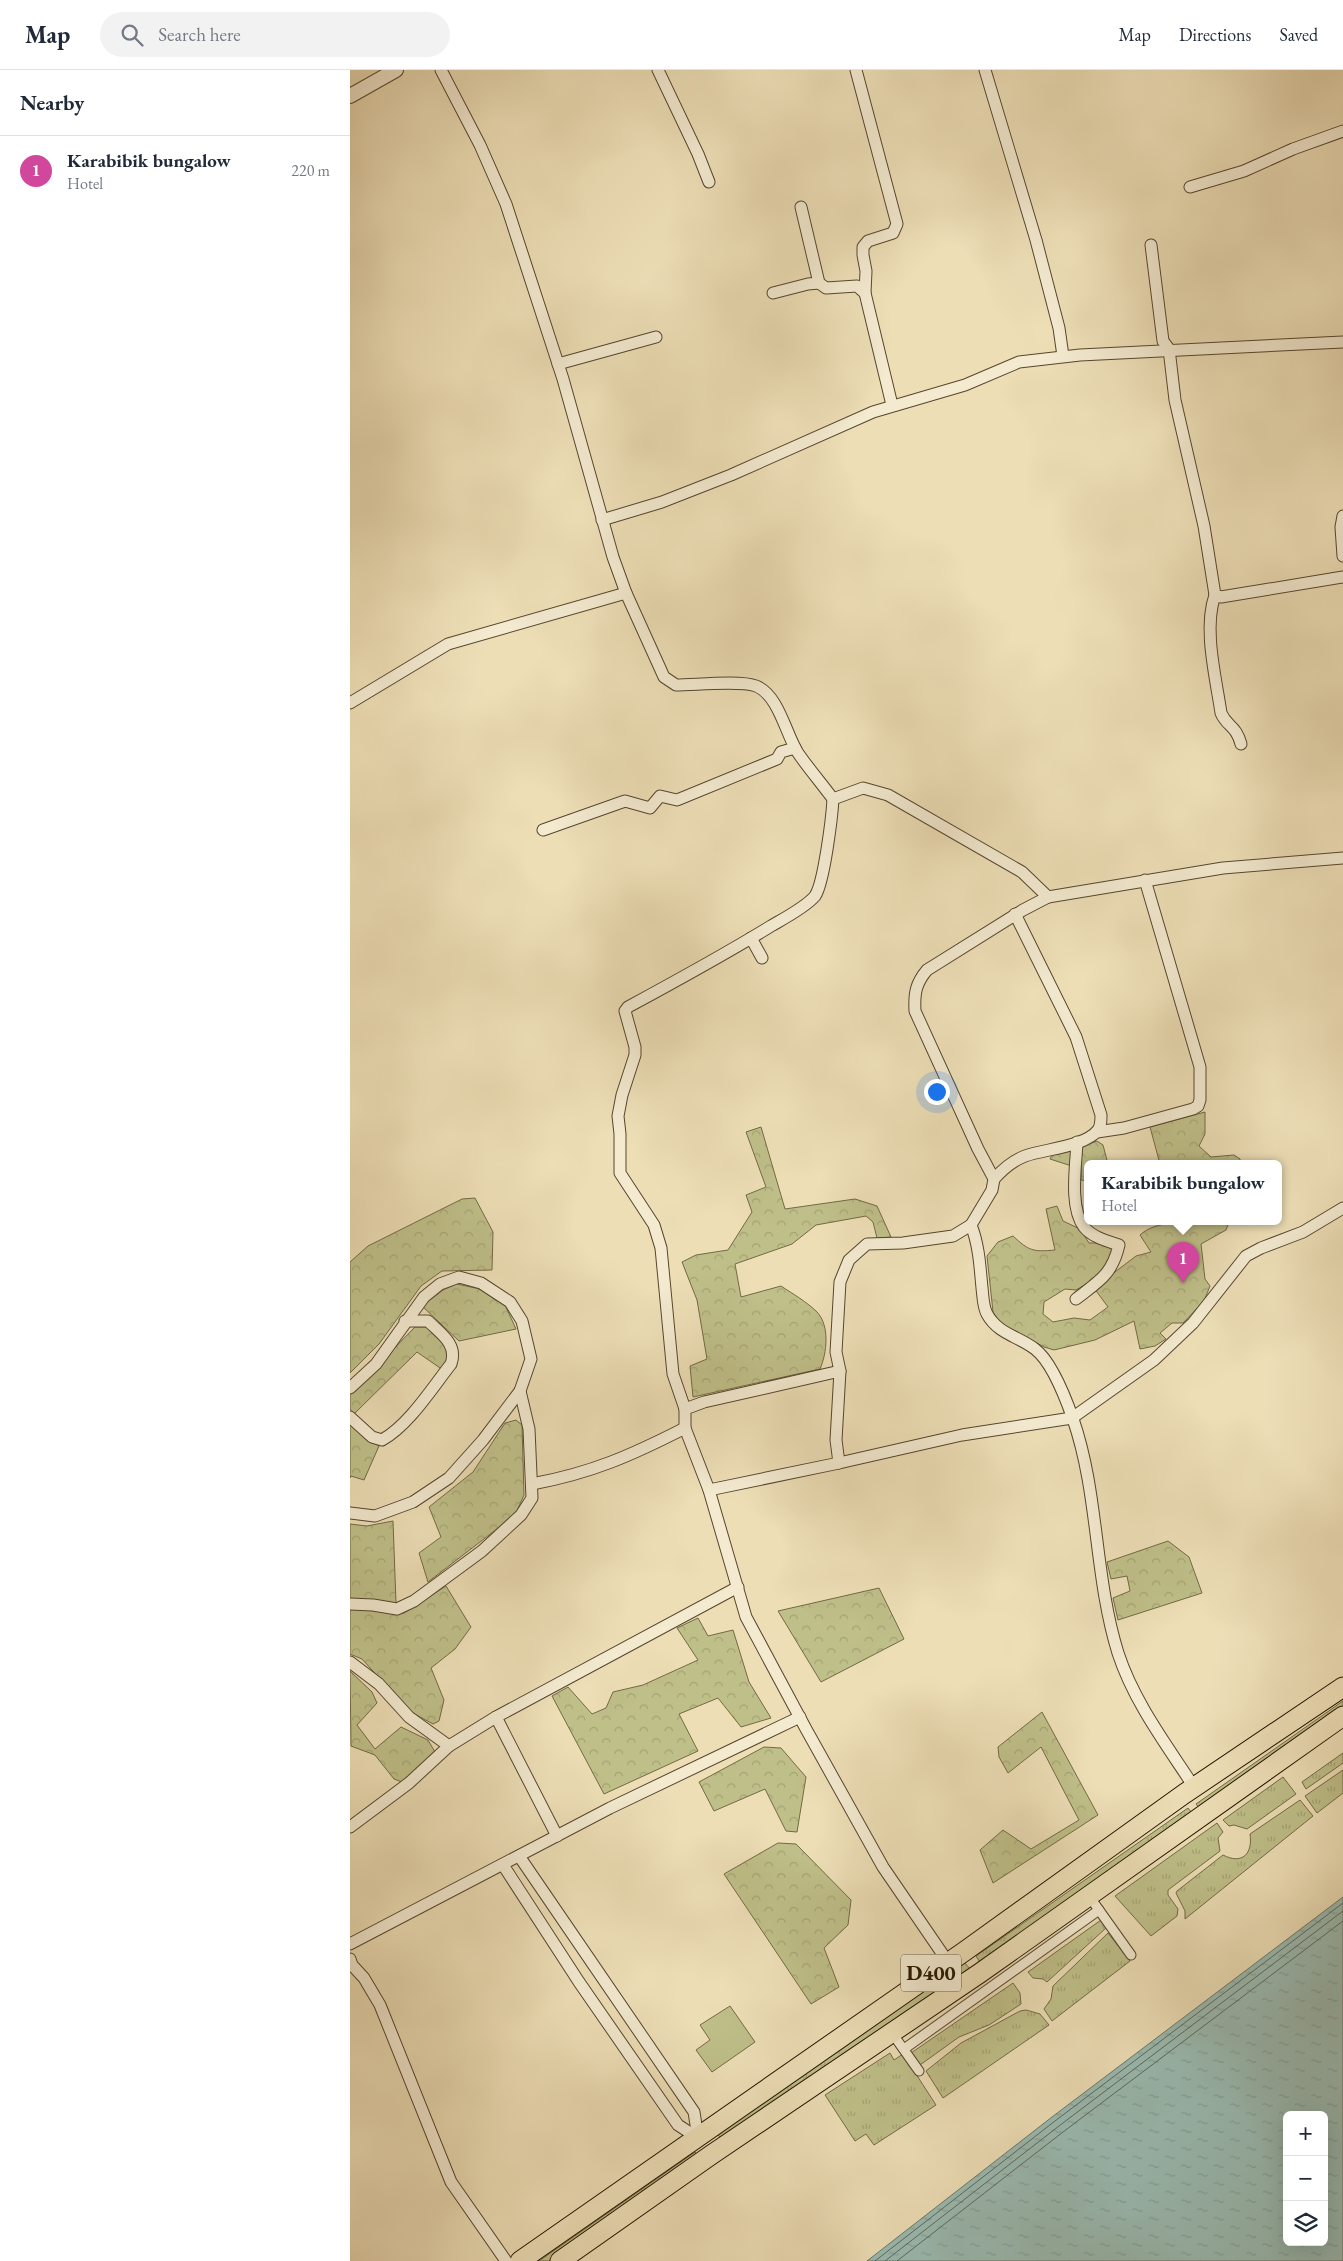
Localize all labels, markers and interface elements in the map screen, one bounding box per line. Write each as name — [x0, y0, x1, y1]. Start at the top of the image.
search box — [100, 12, 450, 57]
text: Map — [25, 19, 70, 50]
icon: search — [118, 21, 146, 49]
text: Search here — [158, 22, 241, 47]
text: Map — [1119, 23, 1151, 46]
text: Directions — [1179, 23, 1251, 46]
text: Saved — [1279, 23, 1318, 46]
text: Nearby — [20, 89, 84, 116]
text: Karabibik bungalow — [67, 148, 231, 173]
text: 1 — [32, 160, 40, 181]
text: 220 m — [291, 160, 330, 181]
text: Hotel — [67, 173, 103, 194]
your location — [924, 1079, 950, 1105]
popup — [1084, 1160, 1282, 1225]
text: Karabibik bungalow — [1101, 1170, 1265, 1195]
text: Hotel — [1101, 1195, 1137, 1216]
pin: 1 — [1167, 1242, 1199, 1283]
road number: D400 — [901, 1955, 961, 1992]
map controls — [1283, 2111, 1328, 2246]
button: + — [1283, 2111, 1328, 2156]
button: − — [1283, 2156, 1328, 2201]
button: layers — [1283, 2201, 1328, 2246]

